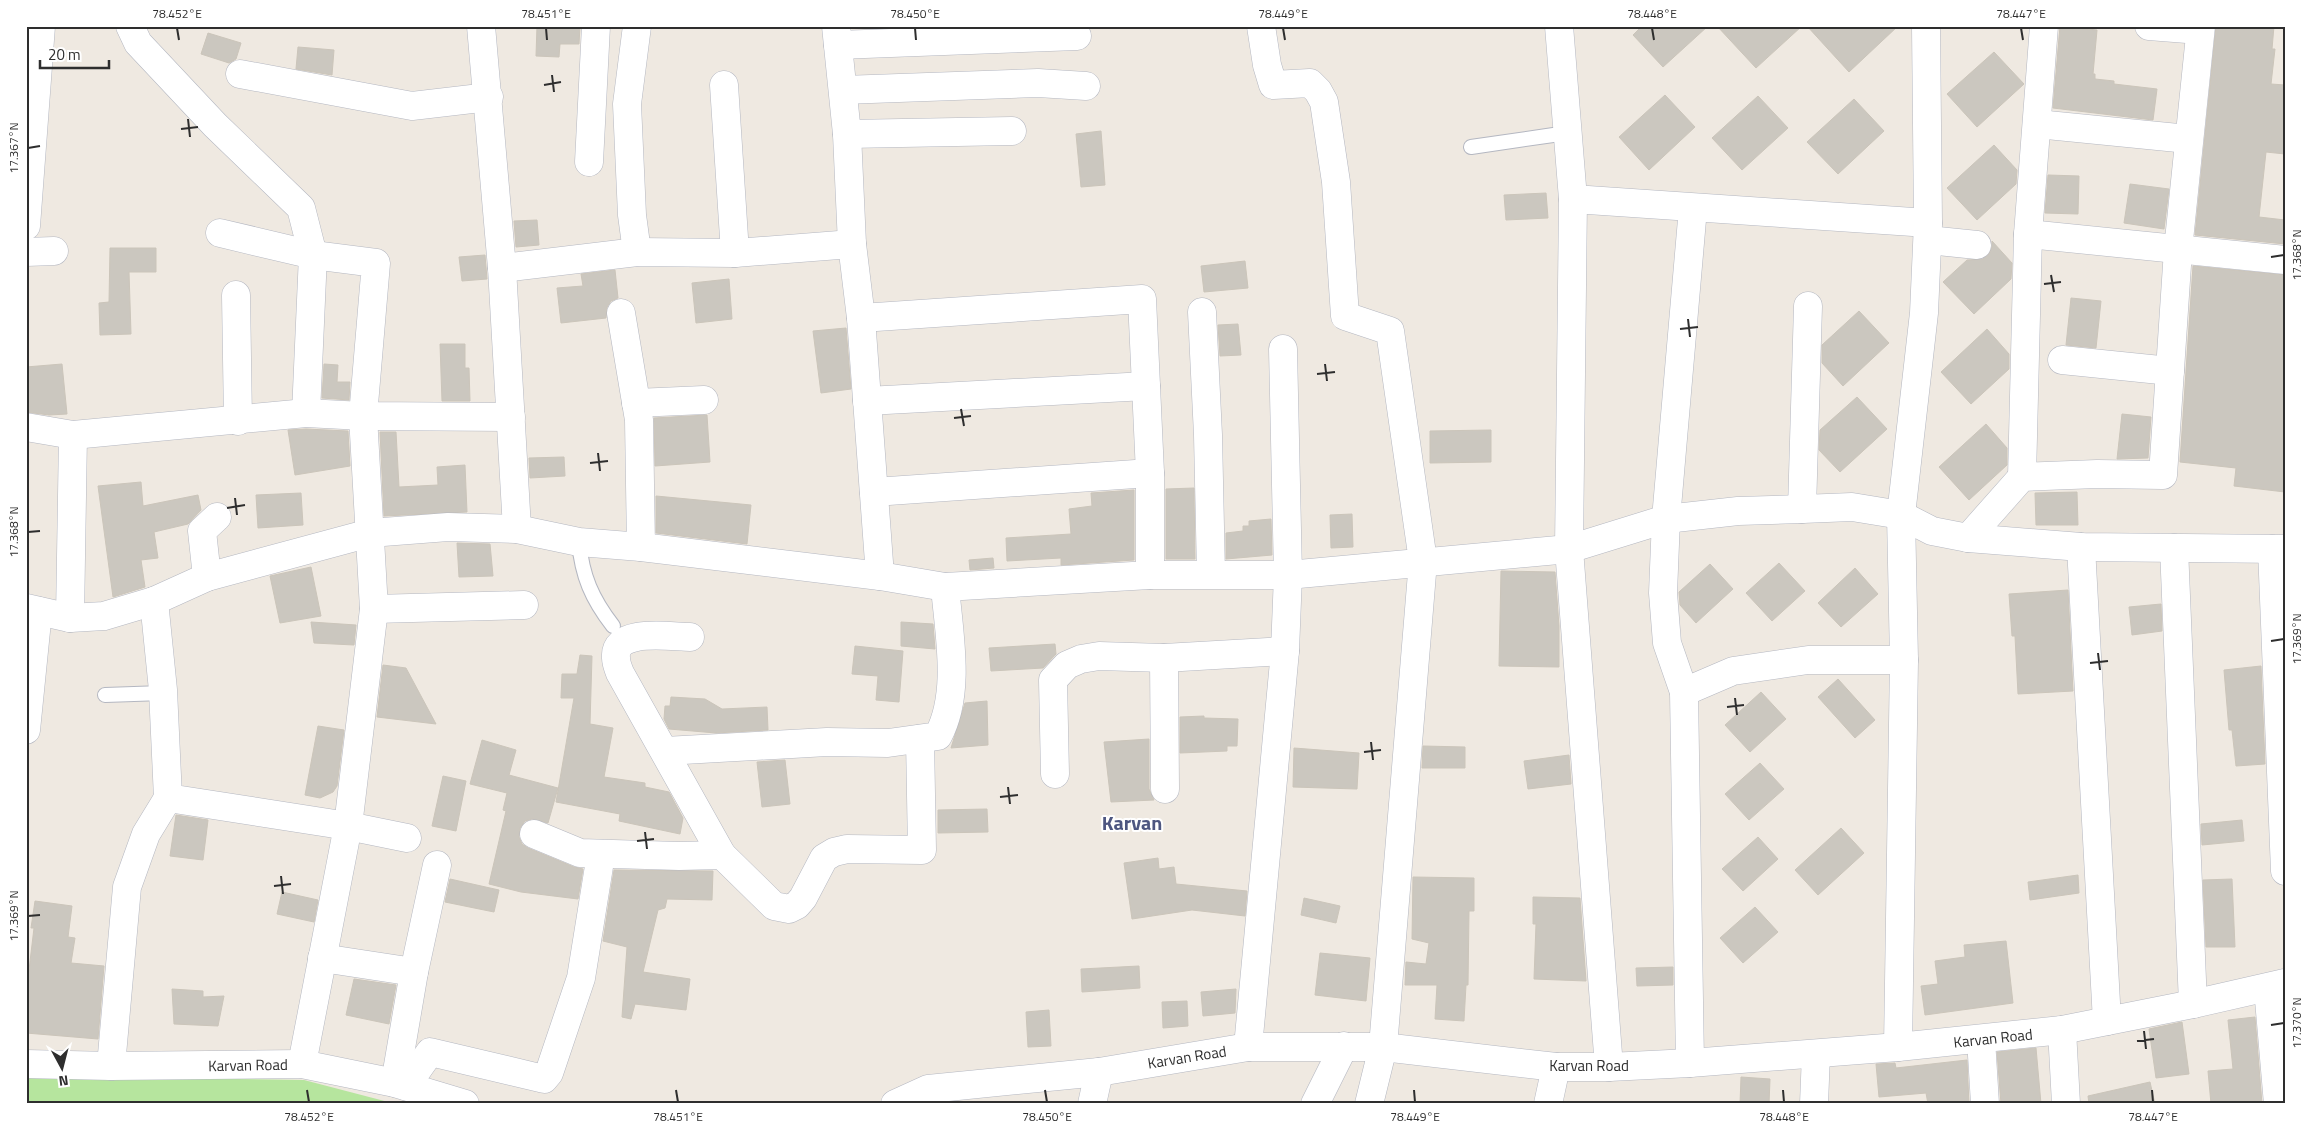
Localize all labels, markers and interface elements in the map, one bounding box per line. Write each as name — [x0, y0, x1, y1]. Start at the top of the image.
text: 78.452°E — [152, 4, 202, 23]
text: 78.451°E — [521, 4, 571, 23]
text: 78.450°E — [890, 4, 940, 23]
text: 78.449°E — [1258, 4, 1308, 23]
text: 78.448°E — [1627, 4, 1677, 23]
text: 78.447°E — [1996, 4, 2046, 23]
scale bar — [40, 38, 109, 70]
text: 20 m — [48, 43, 81, 66]
text: 17.367°N — [4, 122, 23, 174]
text: 17.368°N — [2287, 229, 2306, 281]
text: 17.368°N — [4, 506, 23, 558]
text: 17.369°N — [2287, 613, 2306, 665]
district label: Karvan — [1102, 807, 1162, 838]
text: 17.369°N — [4, 890, 23, 942]
text: 17.370°N — [2287, 997, 2306, 1049]
street label: Karvan Road — [1952, 1022, 2034, 1054]
street label: Karvan Road — [1146, 1039, 1228, 1075]
north arrow — [38, 1042, 88, 1092]
street label: Karvan Road — [208, 1053, 288, 1077]
street label: Karvan Road — [1549, 1054, 1629, 1077]
text: N — [58, 1070, 70, 1092]
text: 78.452°E — [284, 1107, 334, 1126]
text: 78.451°E — [653, 1107, 703, 1126]
text: 78.450°E — [1022, 1107, 1072, 1126]
text: 78.449°E — [1390, 1107, 1440, 1126]
text: 78.448°E — [1759, 1107, 1809, 1126]
text: 78.447°E — [2128, 1107, 2178, 1126]

